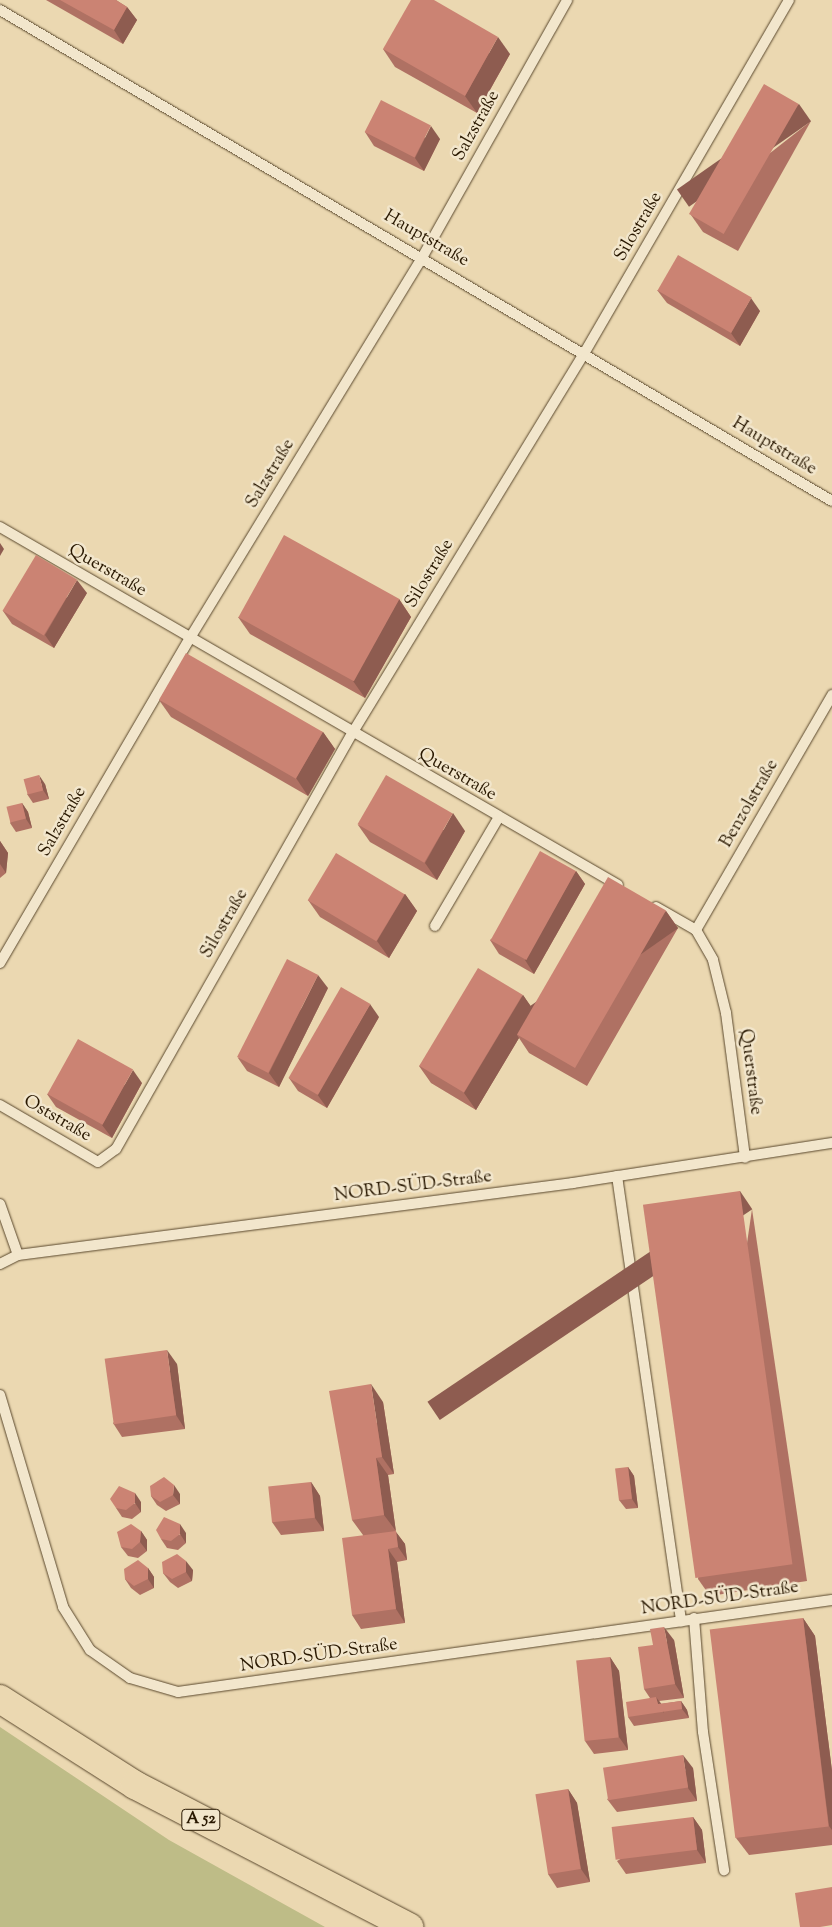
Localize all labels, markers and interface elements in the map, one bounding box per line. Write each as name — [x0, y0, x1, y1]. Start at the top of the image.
street label: Salzstraße — [449, 87, 505, 165]
street label: Silostraße — [610, 188, 668, 266]
street label: Hauptstraße — [380, 206, 472, 272]
street label: Hauptstraße — [728, 413, 820, 481]
street label: Salzstraße — [242, 435, 300, 513]
street label: Silostraße — [401, 536, 459, 612]
street label: Querstraße — [64, 540, 150, 602]
street label: Querstraße — [414, 744, 500, 806]
street label: Benzolstraße — [716, 756, 784, 852]
street label: Salzstraße — [34, 783, 92, 861]
street label: Silostraße — [196, 885, 254, 963]
street label: Querstraße — [734, 1028, 766, 1116]
street label: Oststraße — [19, 1091, 95, 1147]
street label: NORD-SÜD-Straße — [333, 1167, 493, 1207]
street label: NORD-SÜD-Straße — [640, 1577, 800, 1621]
street label: NORD-SÜD-Straße — [239, 1634, 399, 1678]
road number: A 52 — [181, 1806, 221, 1834]

